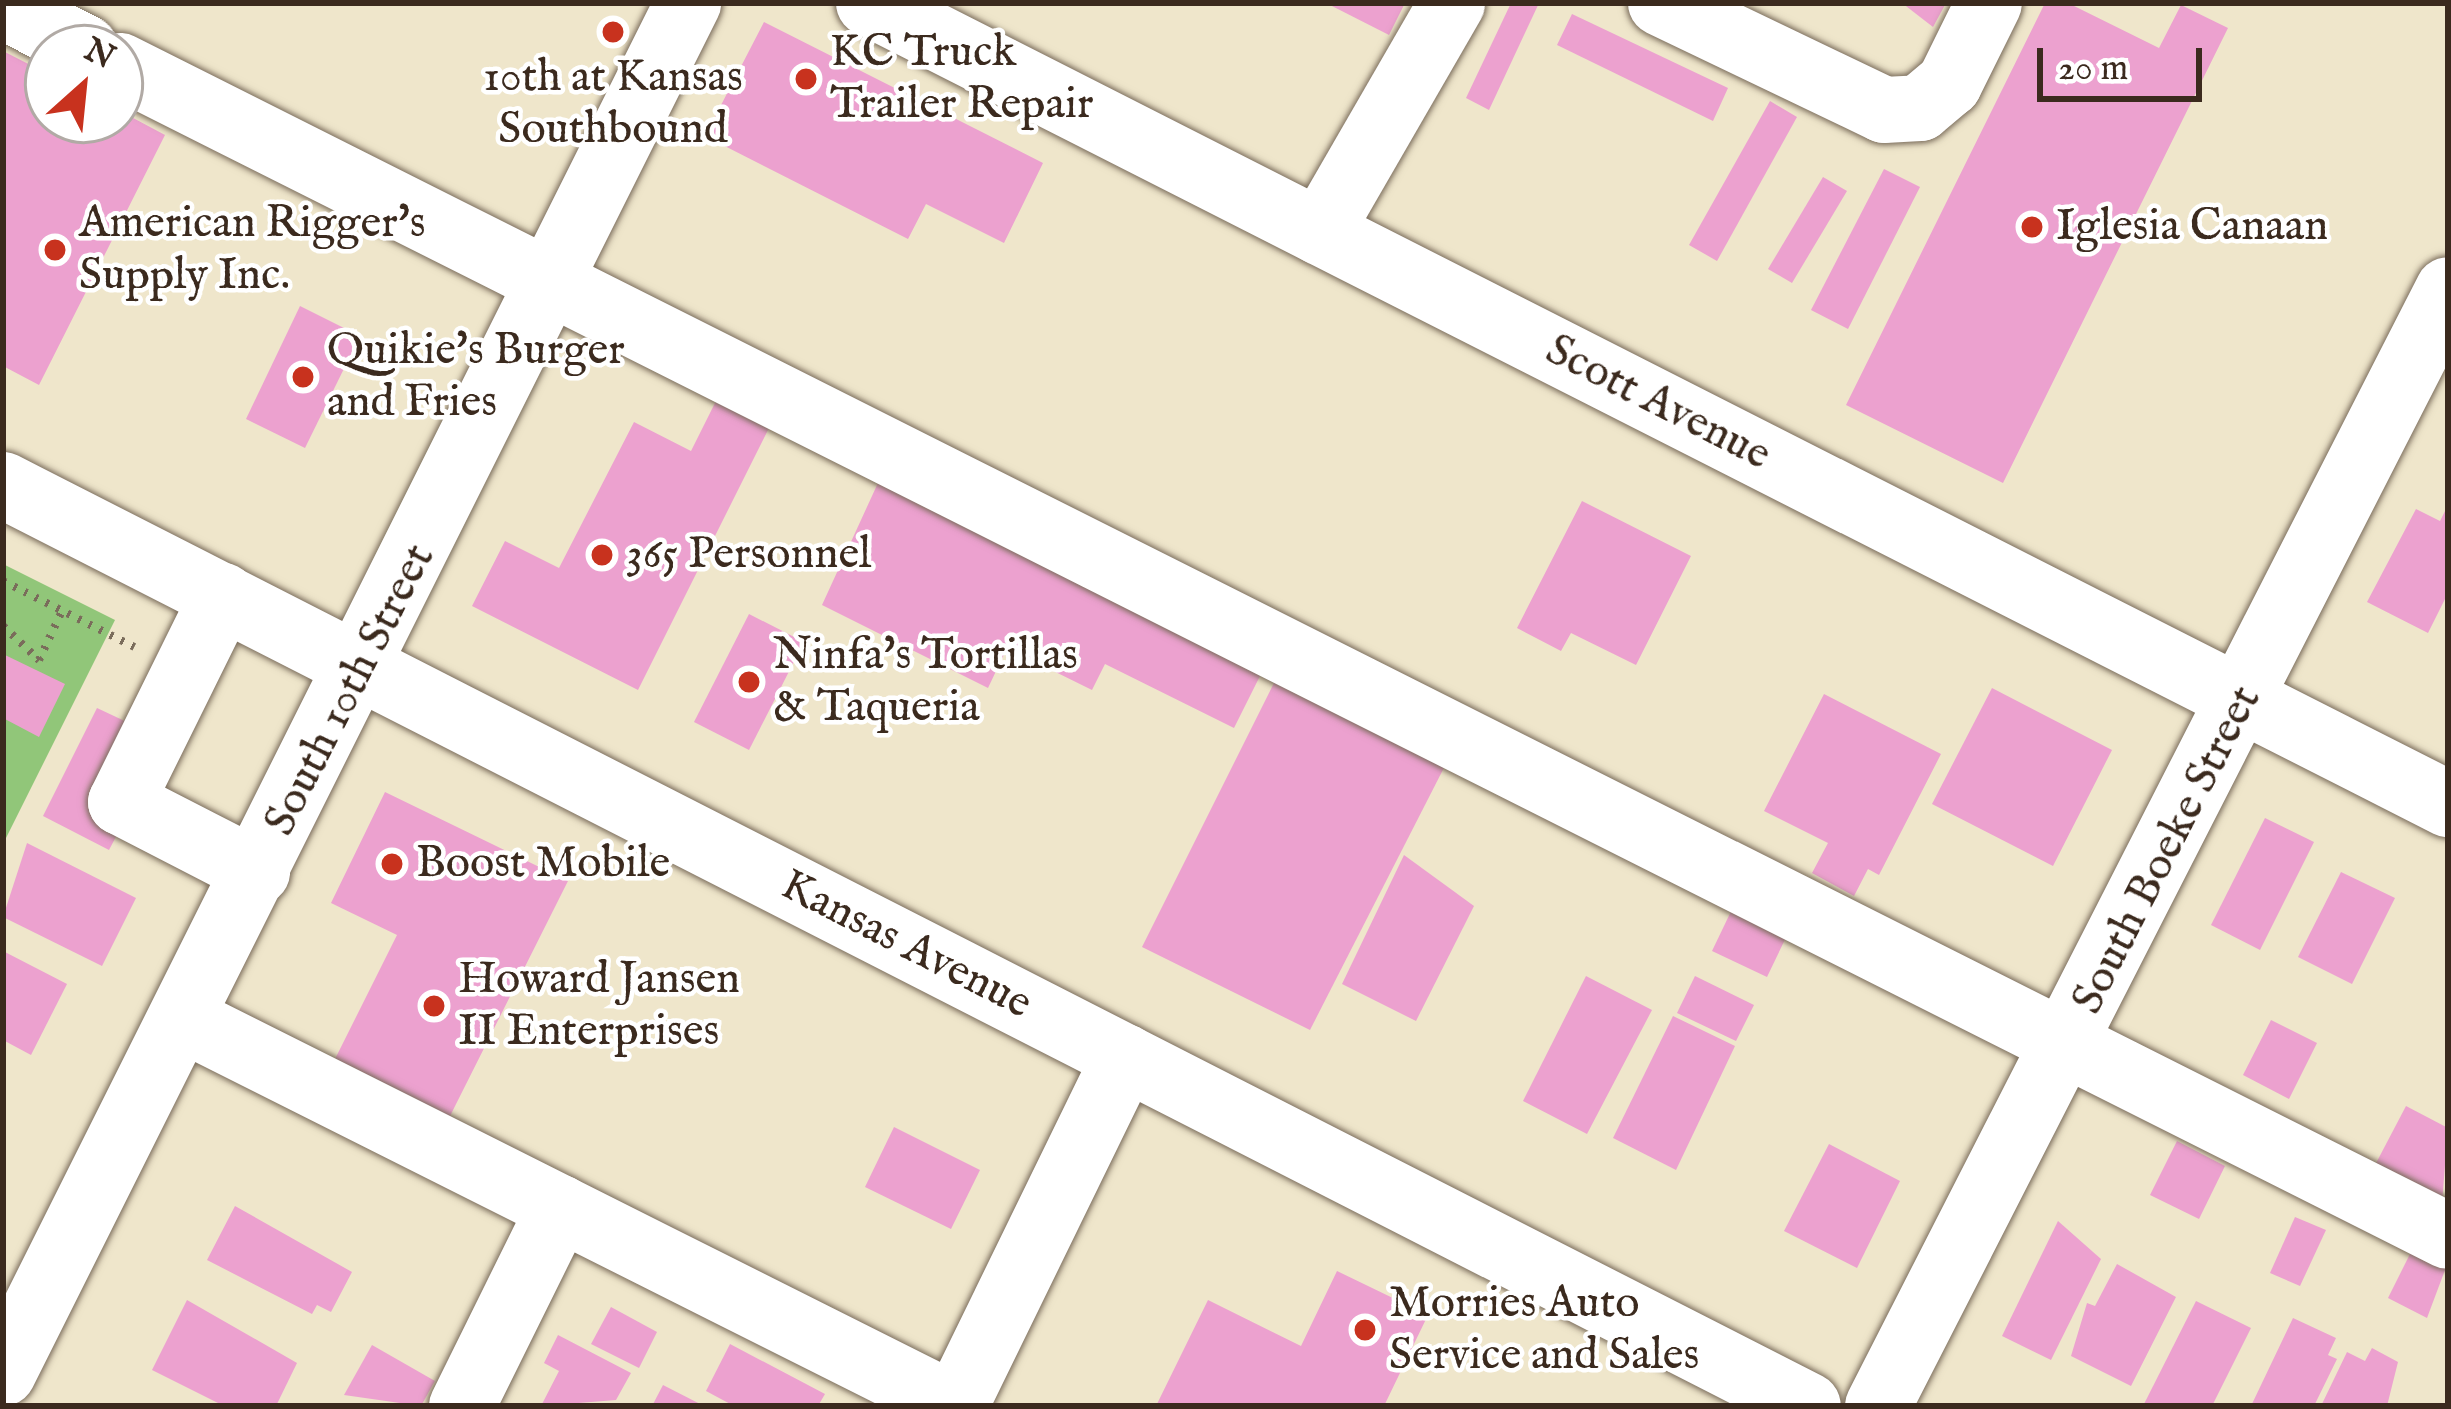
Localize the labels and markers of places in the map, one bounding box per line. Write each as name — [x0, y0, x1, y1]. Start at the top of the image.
marker: 10th at Kansas Southbound — [600, 19, 626, 45]
place label: KC Truck Trailer Repair — [830, 26, 1094, 132]
place label: 10th at Kansas Southbound — [483, 51, 743, 157]
marker: KC Truck Trailer Repair — [793, 66, 819, 92]
place label: American Rigger's Supply Inc. — [79, 197, 426, 303]
place label: Iglesia Canaan — [2056, 200, 2328, 254]
marker: Iglesia Canaan — [2019, 214, 2045, 240]
marker: American Rigger's Supply Inc. — [42, 237, 68, 263]
place label: Quikie's Burger and Fries — [327, 324, 625, 430]
marker: Quikie's Burger and Fries — [290, 364, 316, 390]
place label: 365 Personnel — [626, 528, 871, 582]
marker: 365 Personnel — [589, 542, 615, 568]
place label: Ninfa's Tortillas & Taqueria — [773, 629, 1078, 735]
marker: Ninfa's Tortillas & Taqueria — [736, 669, 762, 695]
place label: Boost Mobile — [416, 837, 670, 891]
marker: Boost Mobile — [379, 851, 405, 877]
place label: Howard Jansen II Enterprises — [458, 953, 740, 1059]
marker: Howard Jansen II Enterprises — [421, 993, 447, 1019]
place label: Morries Auto Service and Sales — [1389, 1277, 1699, 1383]
marker: Morries Auto Service and Sales — [1352, 1317, 1378, 1343]

